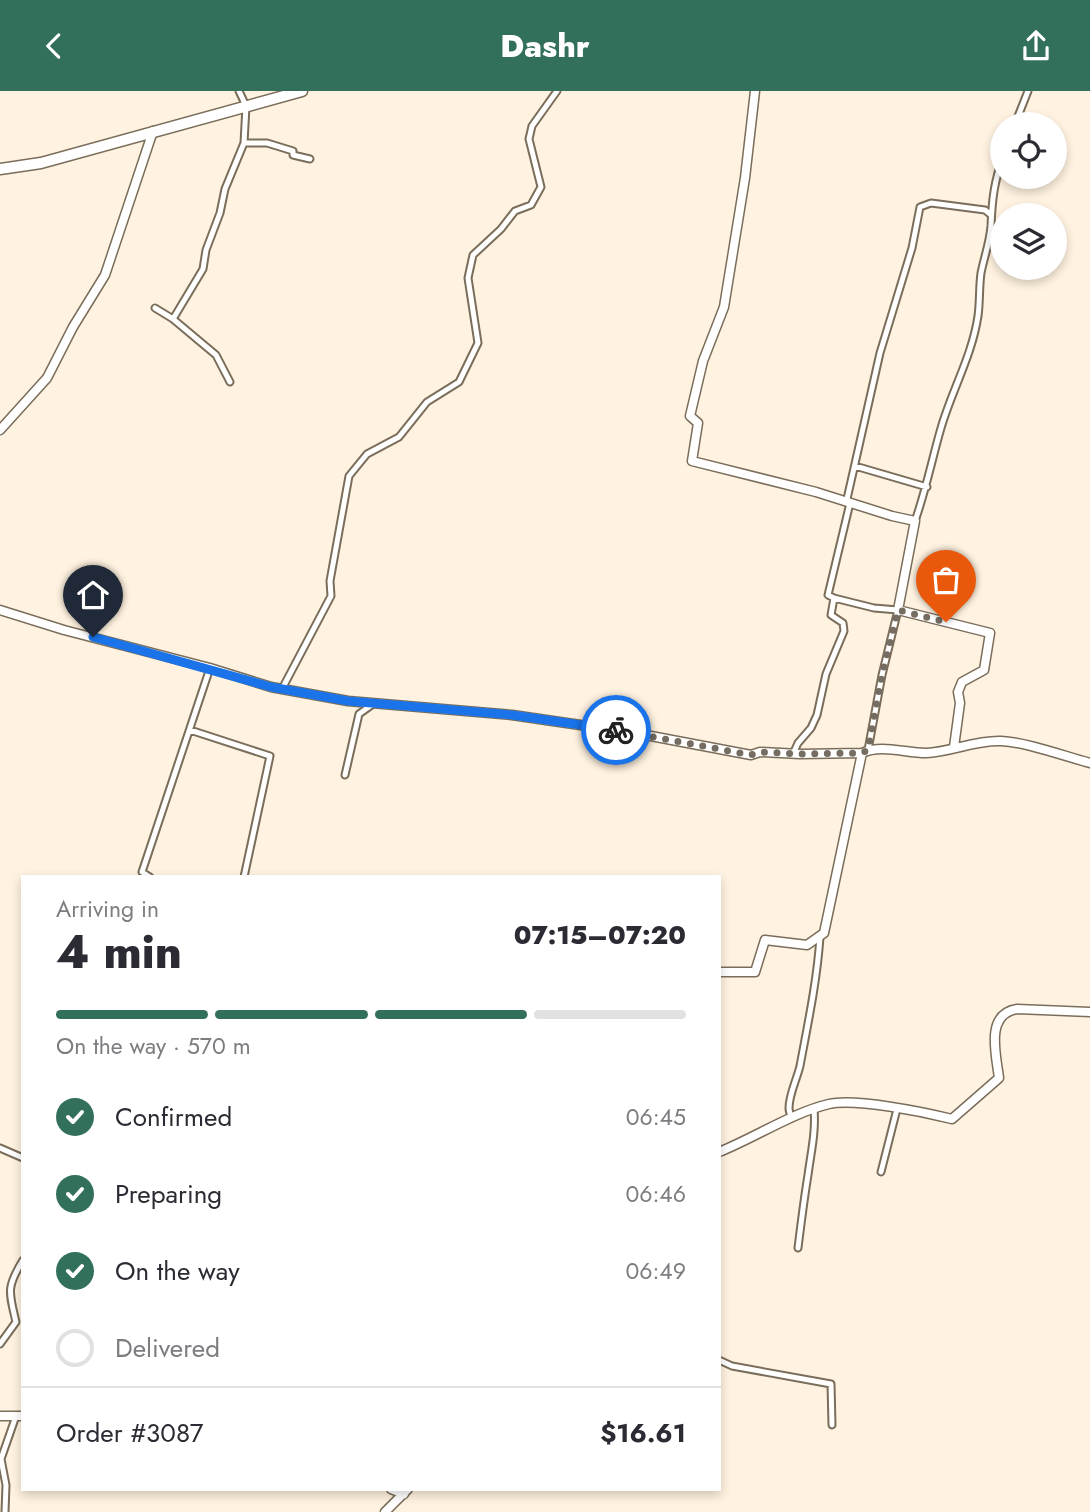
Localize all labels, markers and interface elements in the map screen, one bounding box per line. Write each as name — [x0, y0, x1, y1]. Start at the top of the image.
text: Dashr — [500, 23, 590, 69]
icon: back — [35, 27, 73, 65]
icon: share — [1017, 27, 1055, 65]
map controls — [990, 112, 1067, 280]
button: locate — [990, 112, 1067, 189]
button: layers — [990, 203, 1067, 280]
pin — [916, 550, 976, 622]
icon: bag — [927, 561, 965, 599]
pin — [63, 565, 123, 637]
icon: home — [74, 576, 112, 614]
courier — [581, 695, 651, 765]
icon: bike — [597, 711, 635, 749]
text: Arriving in — [56, 892, 159, 926]
text: 07:15–07:20 — [514, 916, 686, 954]
text: 4 min — [56, 919, 182, 985]
text: On the way · 570 m — [56, 1029, 251, 1063]
icon: check — [56, 1098, 94, 1136]
text: Confirmed — [115, 1098, 232, 1136]
text: 06:45 — [626, 1100, 686, 1134]
icon: check — [56, 1175, 94, 1213]
text: Preparing — [115, 1175, 222, 1213]
text: 06:46 — [625, 1177, 686, 1211]
icon: check — [56, 1252, 94, 1290]
text: On the way — [115, 1252, 240, 1290]
text: 06:49 — [625, 1254, 686, 1288]
text: Delivered — [115, 1329, 220, 1367]
text: Order #3087 — [56, 1414, 203, 1452]
text: $16.61 — [600, 1414, 686, 1452]

